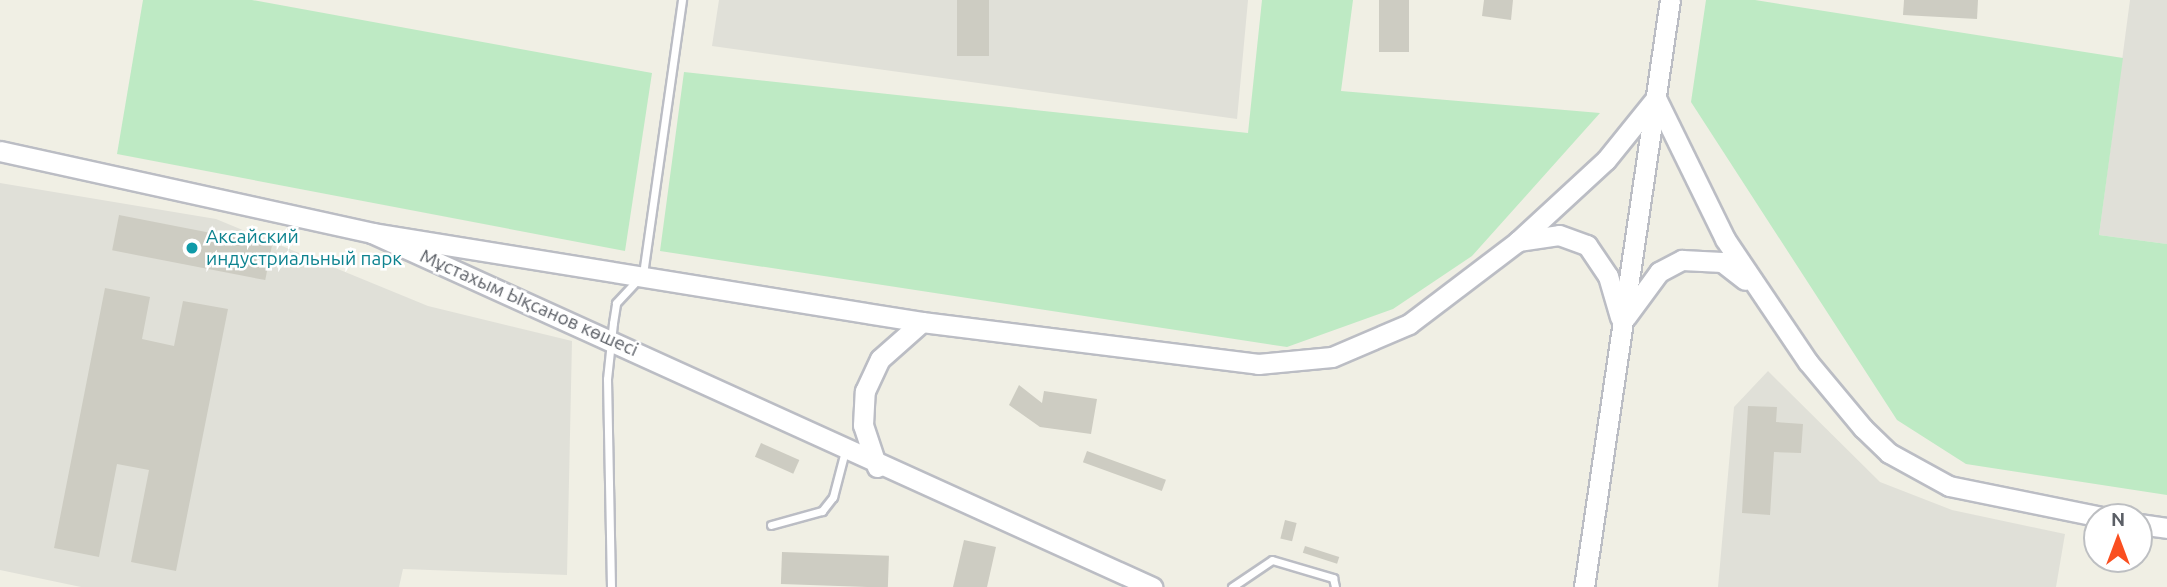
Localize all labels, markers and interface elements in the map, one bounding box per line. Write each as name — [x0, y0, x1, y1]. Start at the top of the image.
place label: Аксайский индустриальный парк — [206, 226, 402, 270]
marker: Аксайский индустриальный парк — [184, 240, 200, 256]
street label: Мұстахым Ықсанов көшесі — [416, 245, 642, 361]
north arrow — [2083, 503, 2153, 573]
text: N — [2111, 508, 2125, 530]

